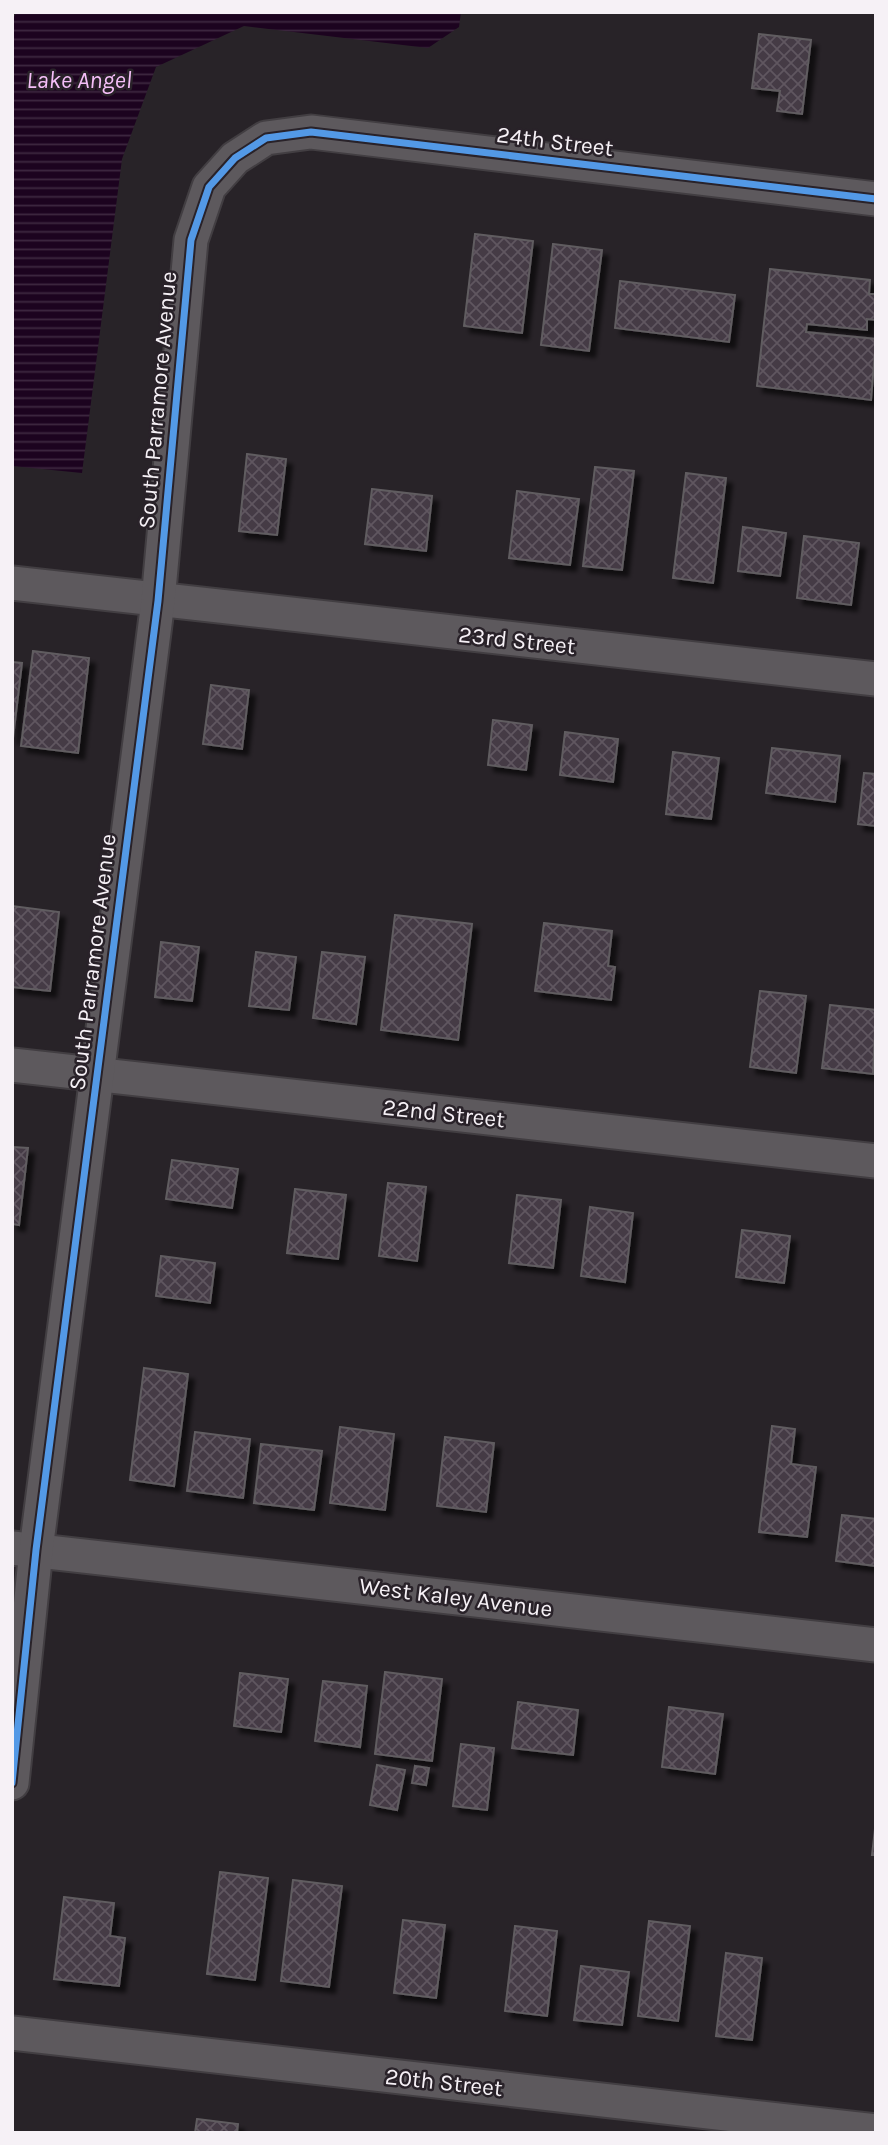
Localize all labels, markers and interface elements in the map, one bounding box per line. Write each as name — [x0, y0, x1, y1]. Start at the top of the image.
water label: Lake Angel — [26, 66, 132, 94]
street label: 24th Street — [495, 121, 615, 162]
street label: South Parramore Avenue — [133, 270, 182, 530]
street label: 23rd Street — [457, 621, 577, 660]
street label: South Parramore Avenue — [63, 832, 122, 1092]
street label: 22nd Street — [381, 1094, 507, 1133]
street label: West Kaley Avenue — [358, 1572, 554, 1623]
street label: 20th Street — [384, 2063, 504, 2102]

